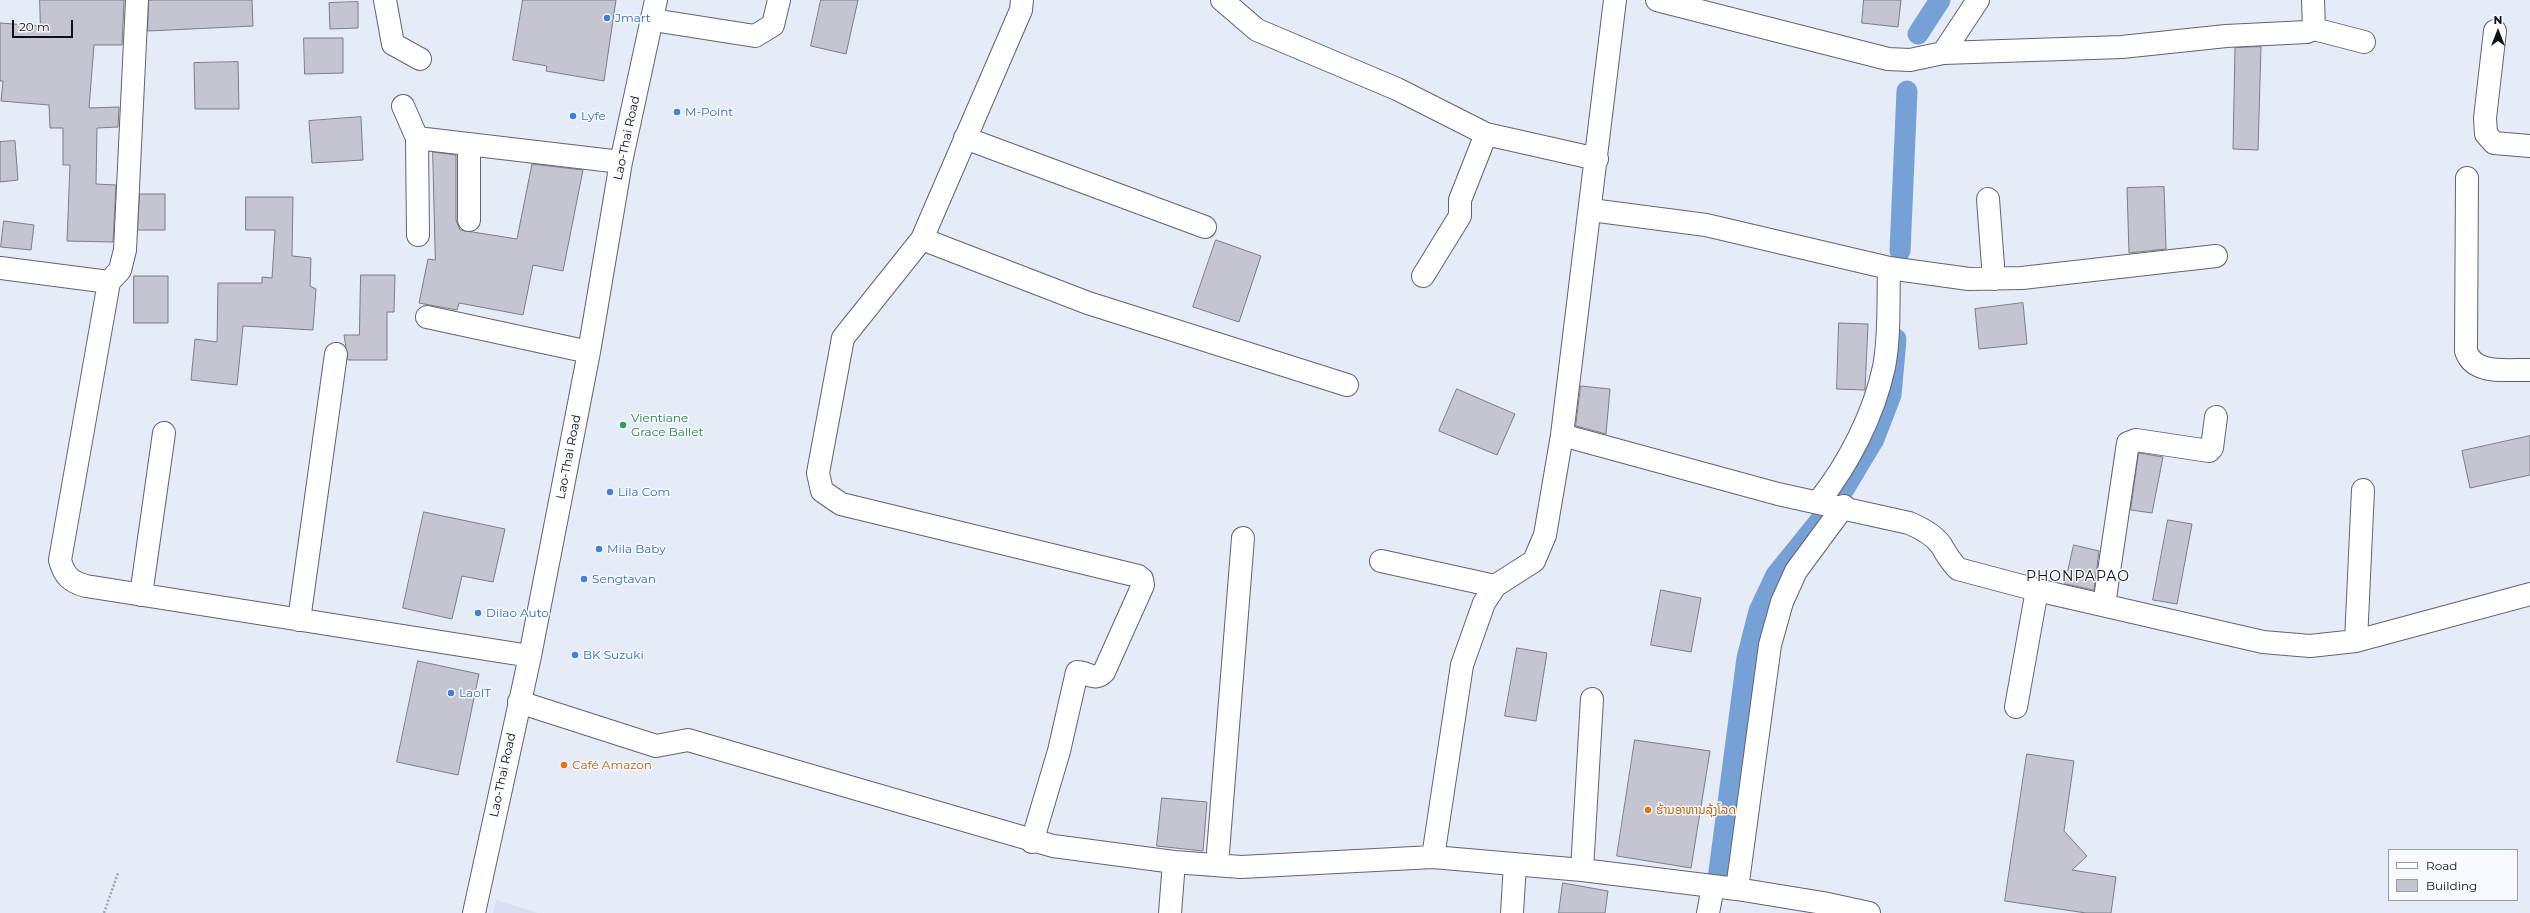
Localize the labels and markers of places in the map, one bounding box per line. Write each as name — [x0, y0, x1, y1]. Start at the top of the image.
place label: Jmart — [615, 11, 651, 25]
marker: Jmart — [602, 13, 612, 23]
place label: M-Point — [685, 105, 733, 119]
marker: M-Point — [672, 107, 682, 117]
place label: Lyfe — [581, 109, 606, 123]
marker: Lyfe — [568, 111, 578, 121]
place label: Vientiane Grace Ballet — [631, 411, 703, 439]
marker: Vientiane Grace Ballet — [618, 420, 628, 430]
place label: Lila Com — [618, 485, 670, 499]
marker: Lila Com — [605, 487, 615, 497]
place label: Mila Baby — [607, 542, 666, 556]
marker: Mila Baby — [594, 544, 604, 554]
place label: Sengtavan — [592, 572, 656, 586]
marker: Sengtavan — [579, 574, 589, 584]
place label: Dilao Auto — [486, 606, 549, 620]
marker: Dilao Auto — [473, 608, 483, 618]
place label: BK Suzuki — [583, 648, 644, 662]
marker: BK Suzuki — [570, 650, 580, 660]
place label: LaoIT — [459, 686, 491, 700]
marker: LaoIT — [446, 688, 456, 698]
place label: Café Amazon — [572, 758, 652, 772]
marker: Café Amazon — [559, 760, 569, 770]
place label: ຮ້ານອາຫານລຸ້ງໂລດ — [1656, 803, 1736, 817]
marker: ຮ້ານອາຫານລຸ້ງໂລດ — [1643, 805, 1653, 815]

